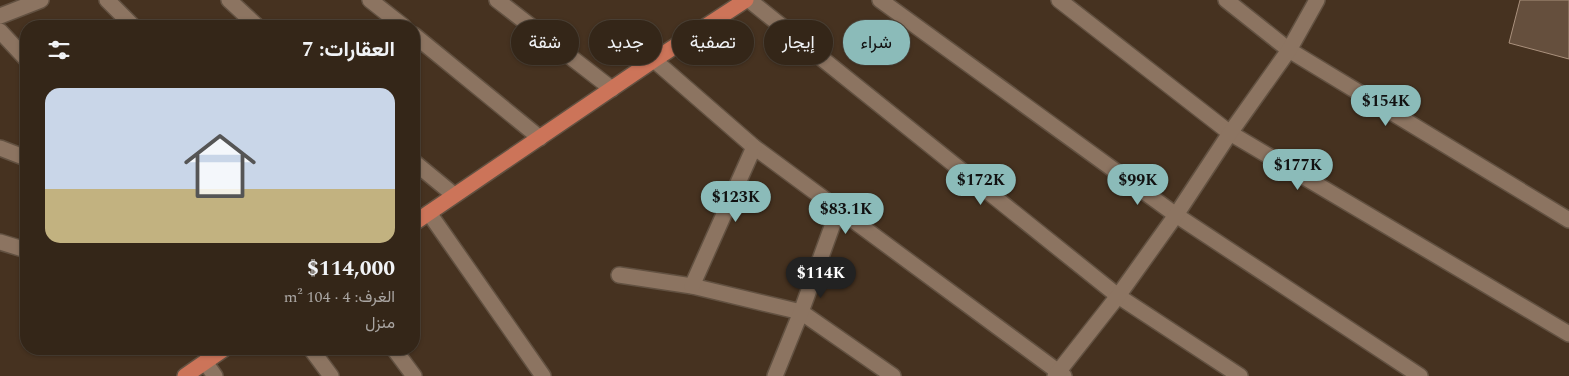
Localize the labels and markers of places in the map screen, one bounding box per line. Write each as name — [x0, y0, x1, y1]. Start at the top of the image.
pin: $154K — [1351, 84, 1421, 127]
pin: $177K — [1263, 148, 1333, 191]
pin: $172K — [946, 164, 1016, 206]
pin: $99K — [1108, 164, 1168, 206]
pin: $123K — [701, 180, 771, 223]
pin: $83.1K — [805, 192, 887, 235]
pin: $114K — [786, 256, 856, 299]

